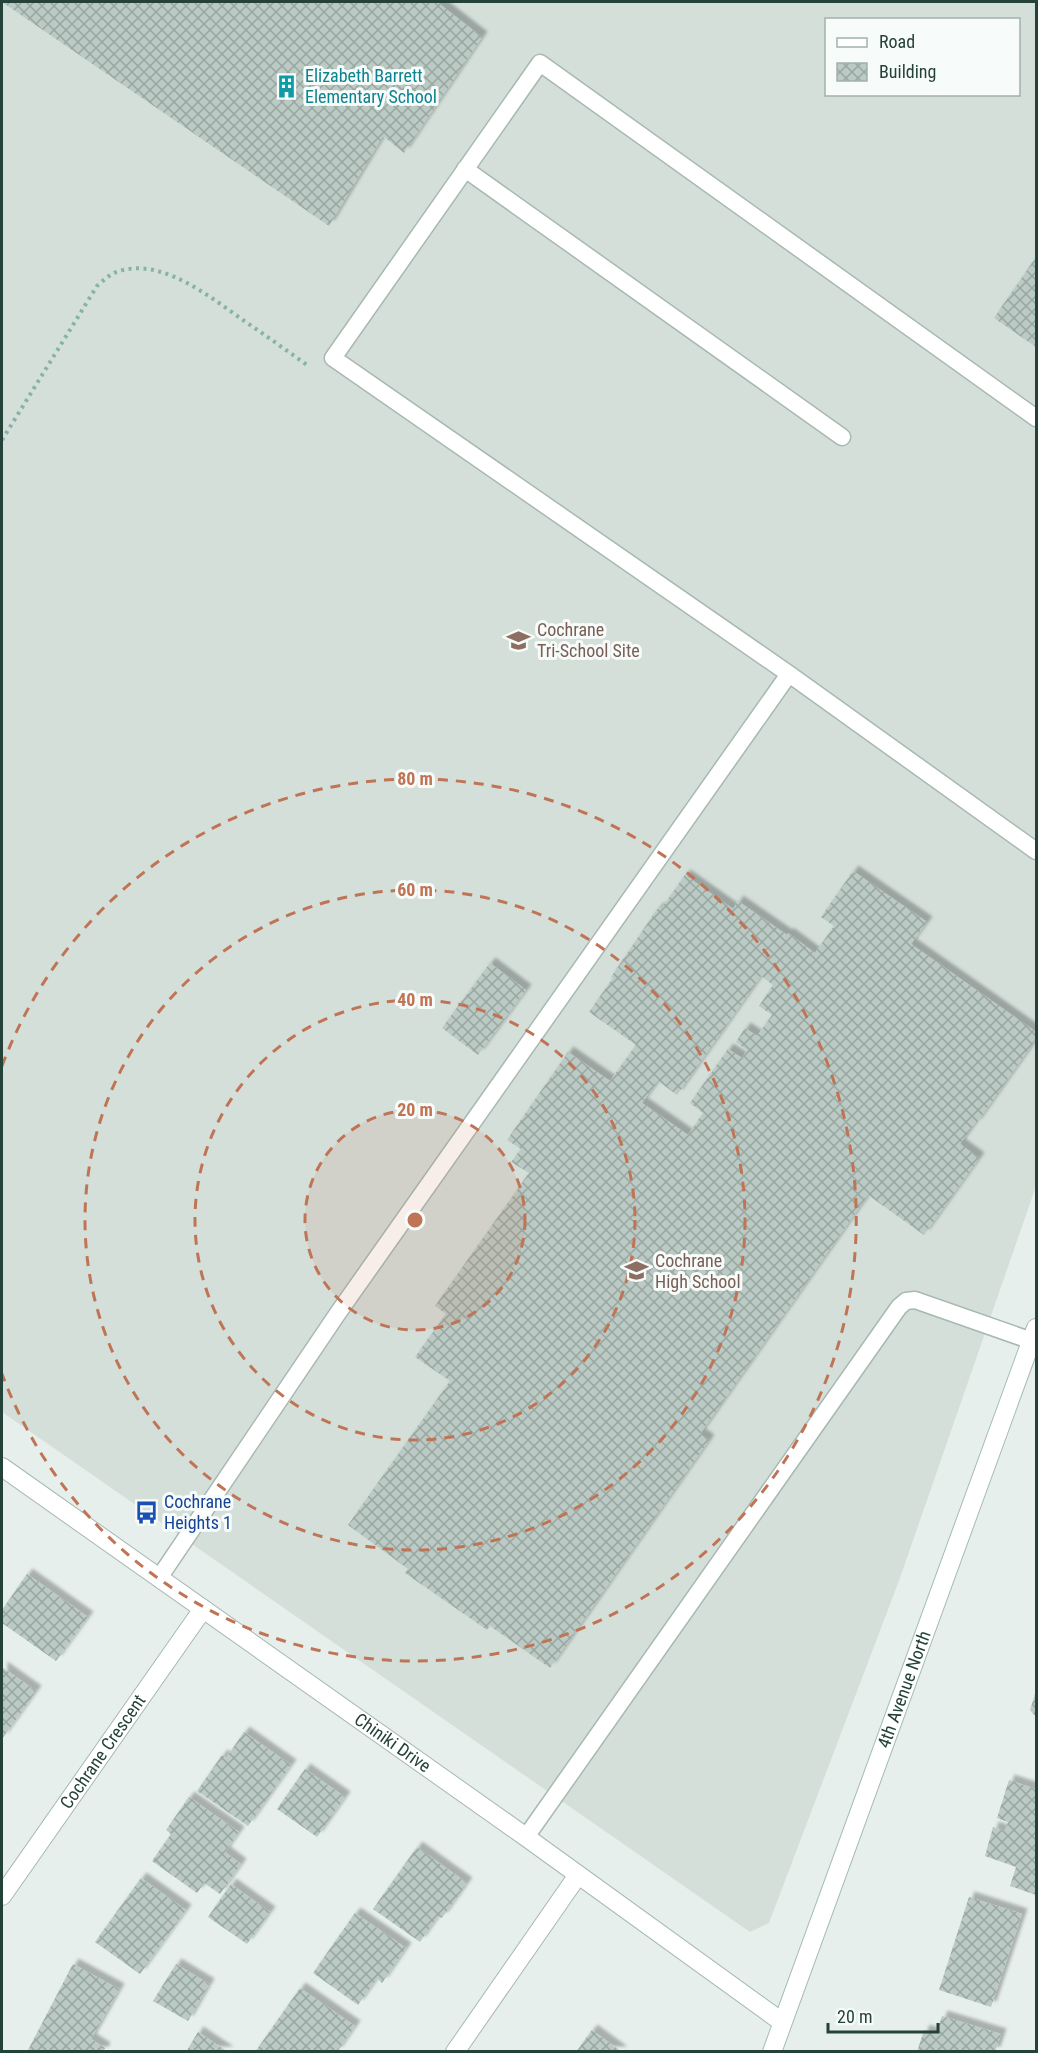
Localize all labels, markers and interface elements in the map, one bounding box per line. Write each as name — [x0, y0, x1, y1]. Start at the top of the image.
legend — [825, 18, 1020, 96]
text: Road — [879, 31, 915, 52]
text: Building — [879, 61, 936, 82]
place label: Elizabeth Barrett Elementary School — [305, 65, 437, 107]
building icon: Elizabeth Barrett Elementary School — [274, 73, 300, 99]
place label: Cochrane Tri-School Site — [537, 619, 640, 661]
school or university icon: Cochrane Tri-School Site — [506, 627, 532, 653]
text: 80 m — [397, 768, 433, 789]
text: 60 m — [397, 879, 433, 900]
text: 40 m — [397, 989, 433, 1010]
text: 20 m — [397, 1099, 433, 1120]
centre of rings — [405, 1210, 425, 1230]
place label: Cochrane High School — [655, 1250, 741, 1292]
school or university icon: Cochrane High School — [624, 1258, 650, 1284]
place label: Cochrane Heights 1 — [164, 1491, 232, 1533]
bus stop icon: Cochrane Heights 1 — [133, 1499, 159, 1525]
street label: 4th Avenue North — [873, 1628, 935, 1751]
street label: Cochrane Crescent — [55, 1690, 150, 1813]
street label: Chiniki Drive — [351, 1708, 435, 1776]
scale bar — [828, 1996, 938, 2034]
text: 20 m — [837, 2006, 872, 2027]

